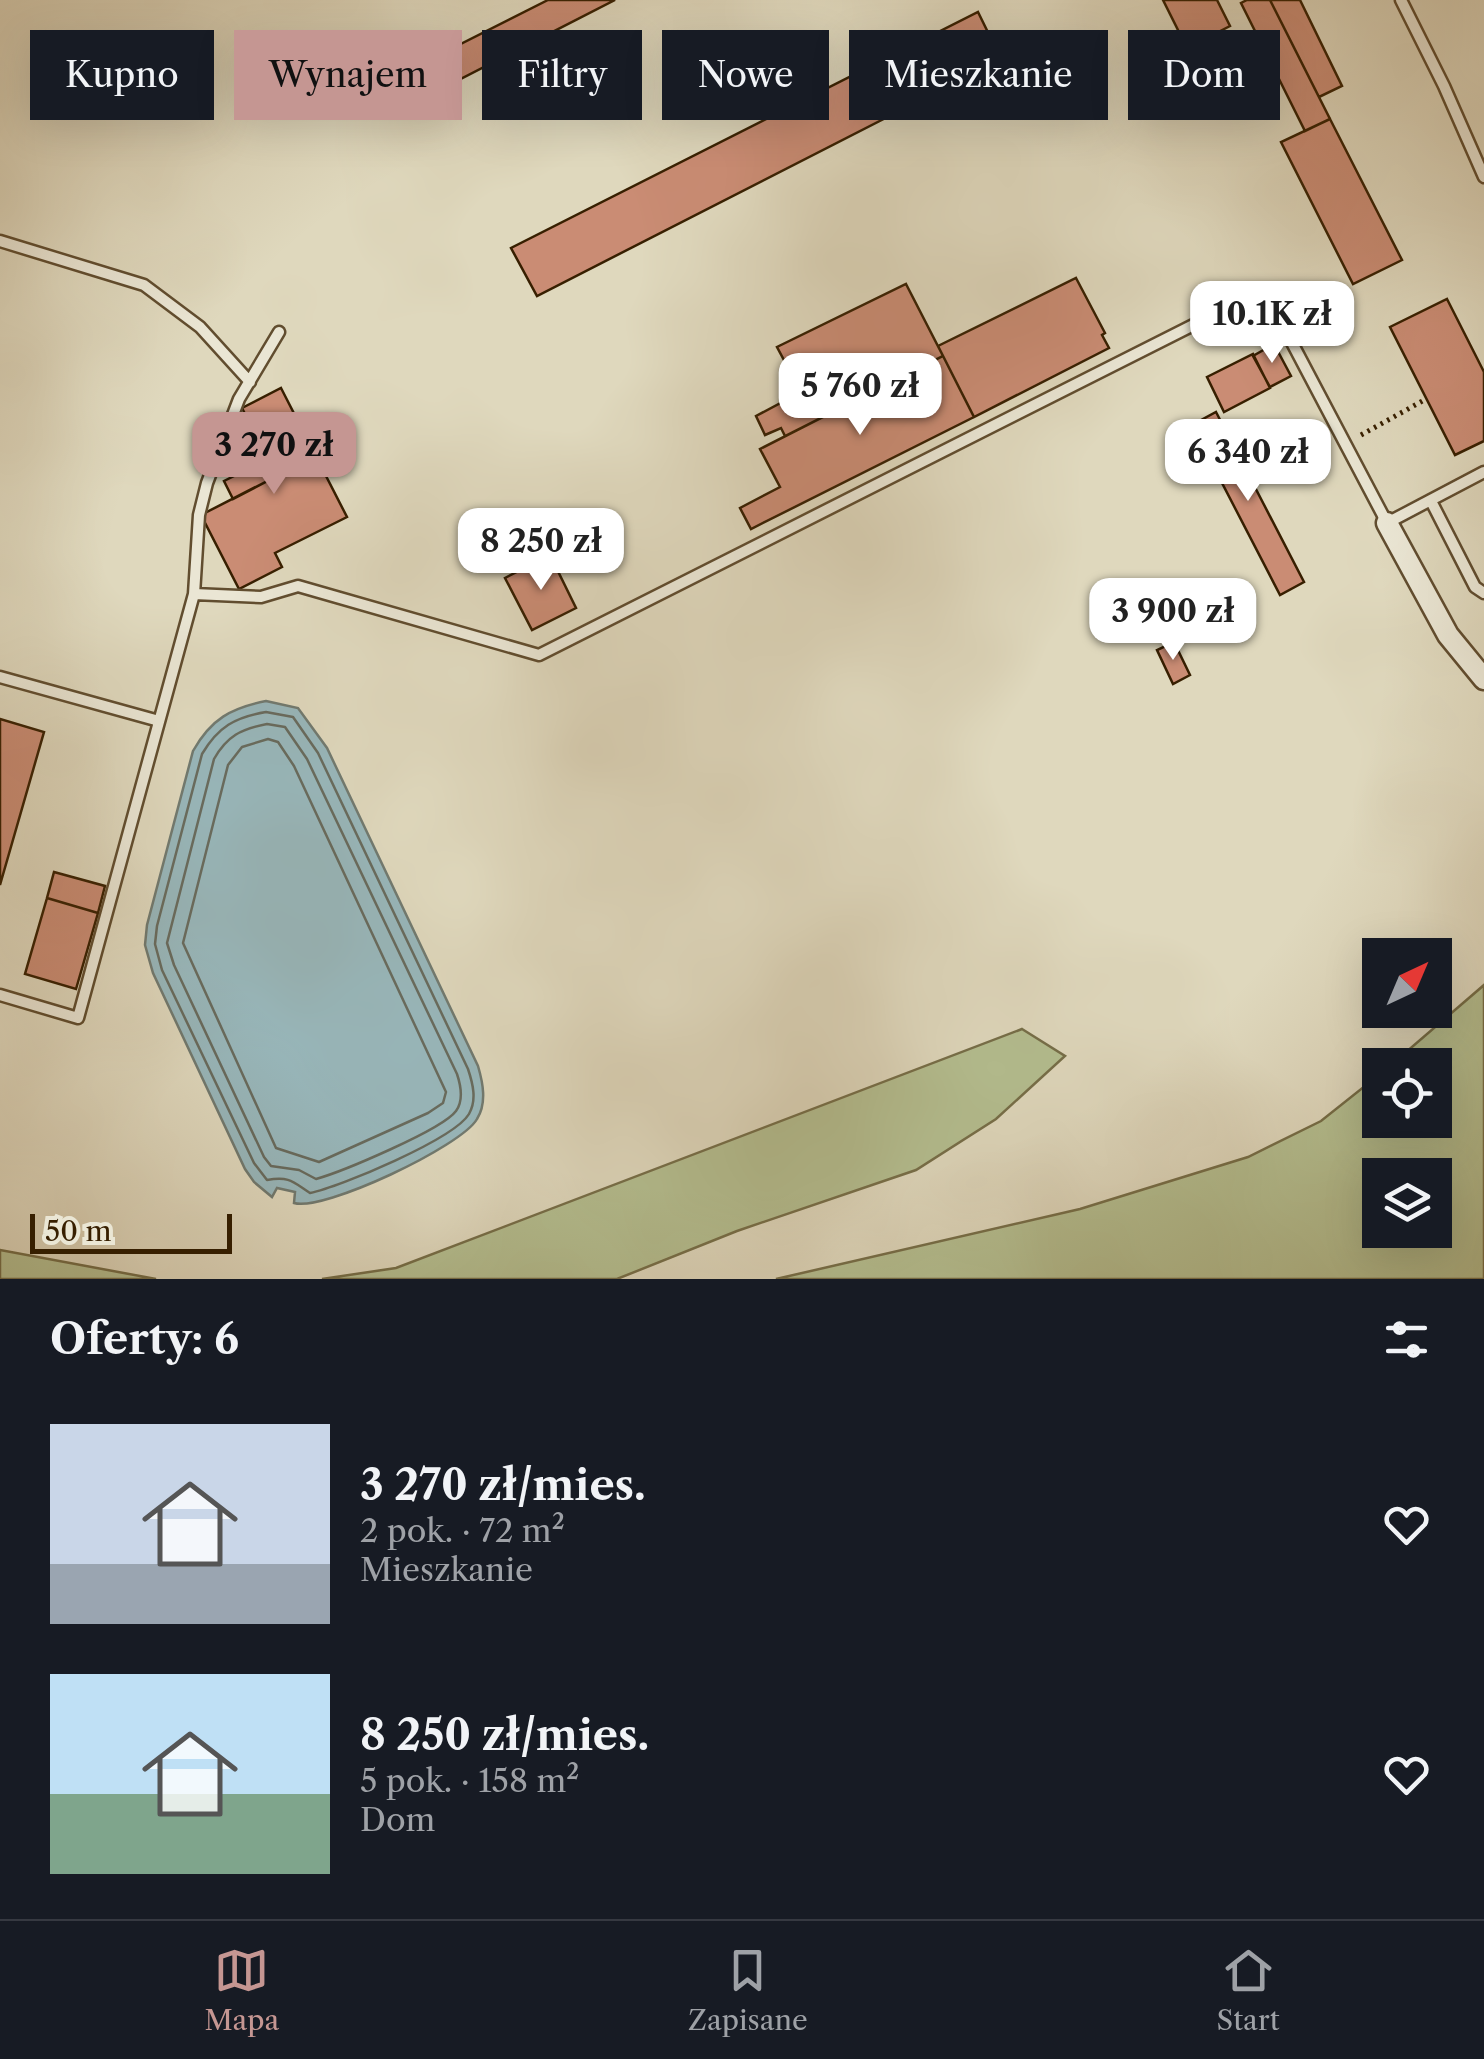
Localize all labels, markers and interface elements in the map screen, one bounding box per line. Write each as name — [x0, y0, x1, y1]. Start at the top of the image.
chip: Kupno — [30, 30, 214, 120]
chip: Wynajem — [234, 30, 462, 120]
chip: Filtry — [482, 30, 642, 120]
chip: Nowe — [662, 30, 829, 120]
chip: Mieszkanie — [849, 30, 1108, 120]
chip: Dom — [1128, 30, 1280, 120]
pin: 10.1K zł — [1169, 281, 1375, 366]
text: 10.1K zł — [1212, 294, 1332, 333]
pin: 5 760 zł — [757, 353, 963, 438]
text: 5 760 zł — [801, 366, 919, 405]
pin: 3 270 zł — [171, 412, 377, 497]
pin: 6 340 zł — [1145, 419, 1351, 504]
text: 3 270 zł — [214, 425, 334, 464]
text: 6 340 zł — [1187, 432, 1309, 471]
pin: 8 250 zł — [438, 508, 644, 593]
text: 8 250 zł — [480, 521, 602, 560]
pin: 3 900 zł — [1070, 578, 1276, 663]
text: 3 900 zł — [1111, 591, 1235, 630]
north arrow — [1362, 938, 1452, 1028]
map controls — [1362, 938, 1452, 1248]
button: locate — [1362, 1048, 1452, 1138]
button: layers — [1362, 1158, 1452, 1248]
scale bar — [30, 1209, 232, 1254]
text: 50 m — [45, 1214, 112, 1248]
icon: filters — [1379, 1312, 1434, 1367]
text: Oferty: 6 — [50, 1313, 239, 1365]
text: 3 270 zł/mies. — [360, 1459, 646, 1511]
icon: home — [130, 1464, 250, 1584]
icon: heart — [1379, 1497, 1434, 1552]
text: 2 pok. · 72 m² — [360, 1511, 565, 1550]
text: Mieszkanie — [360, 1550, 533, 1589]
text: 8 250 zł/mies. — [360, 1709, 649, 1761]
icon: home — [130, 1714, 250, 1834]
icon: heart — [1379, 1747, 1434, 1802]
text: 5 pok. · 158 m² — [360, 1761, 579, 1800]
text: Dom — [360, 1800, 435, 1839]
tab: Mapa — [204, 1943, 279, 2037]
tab: Zapisane — [688, 1943, 808, 2037]
tab: Start — [1216, 1943, 1280, 2037]

